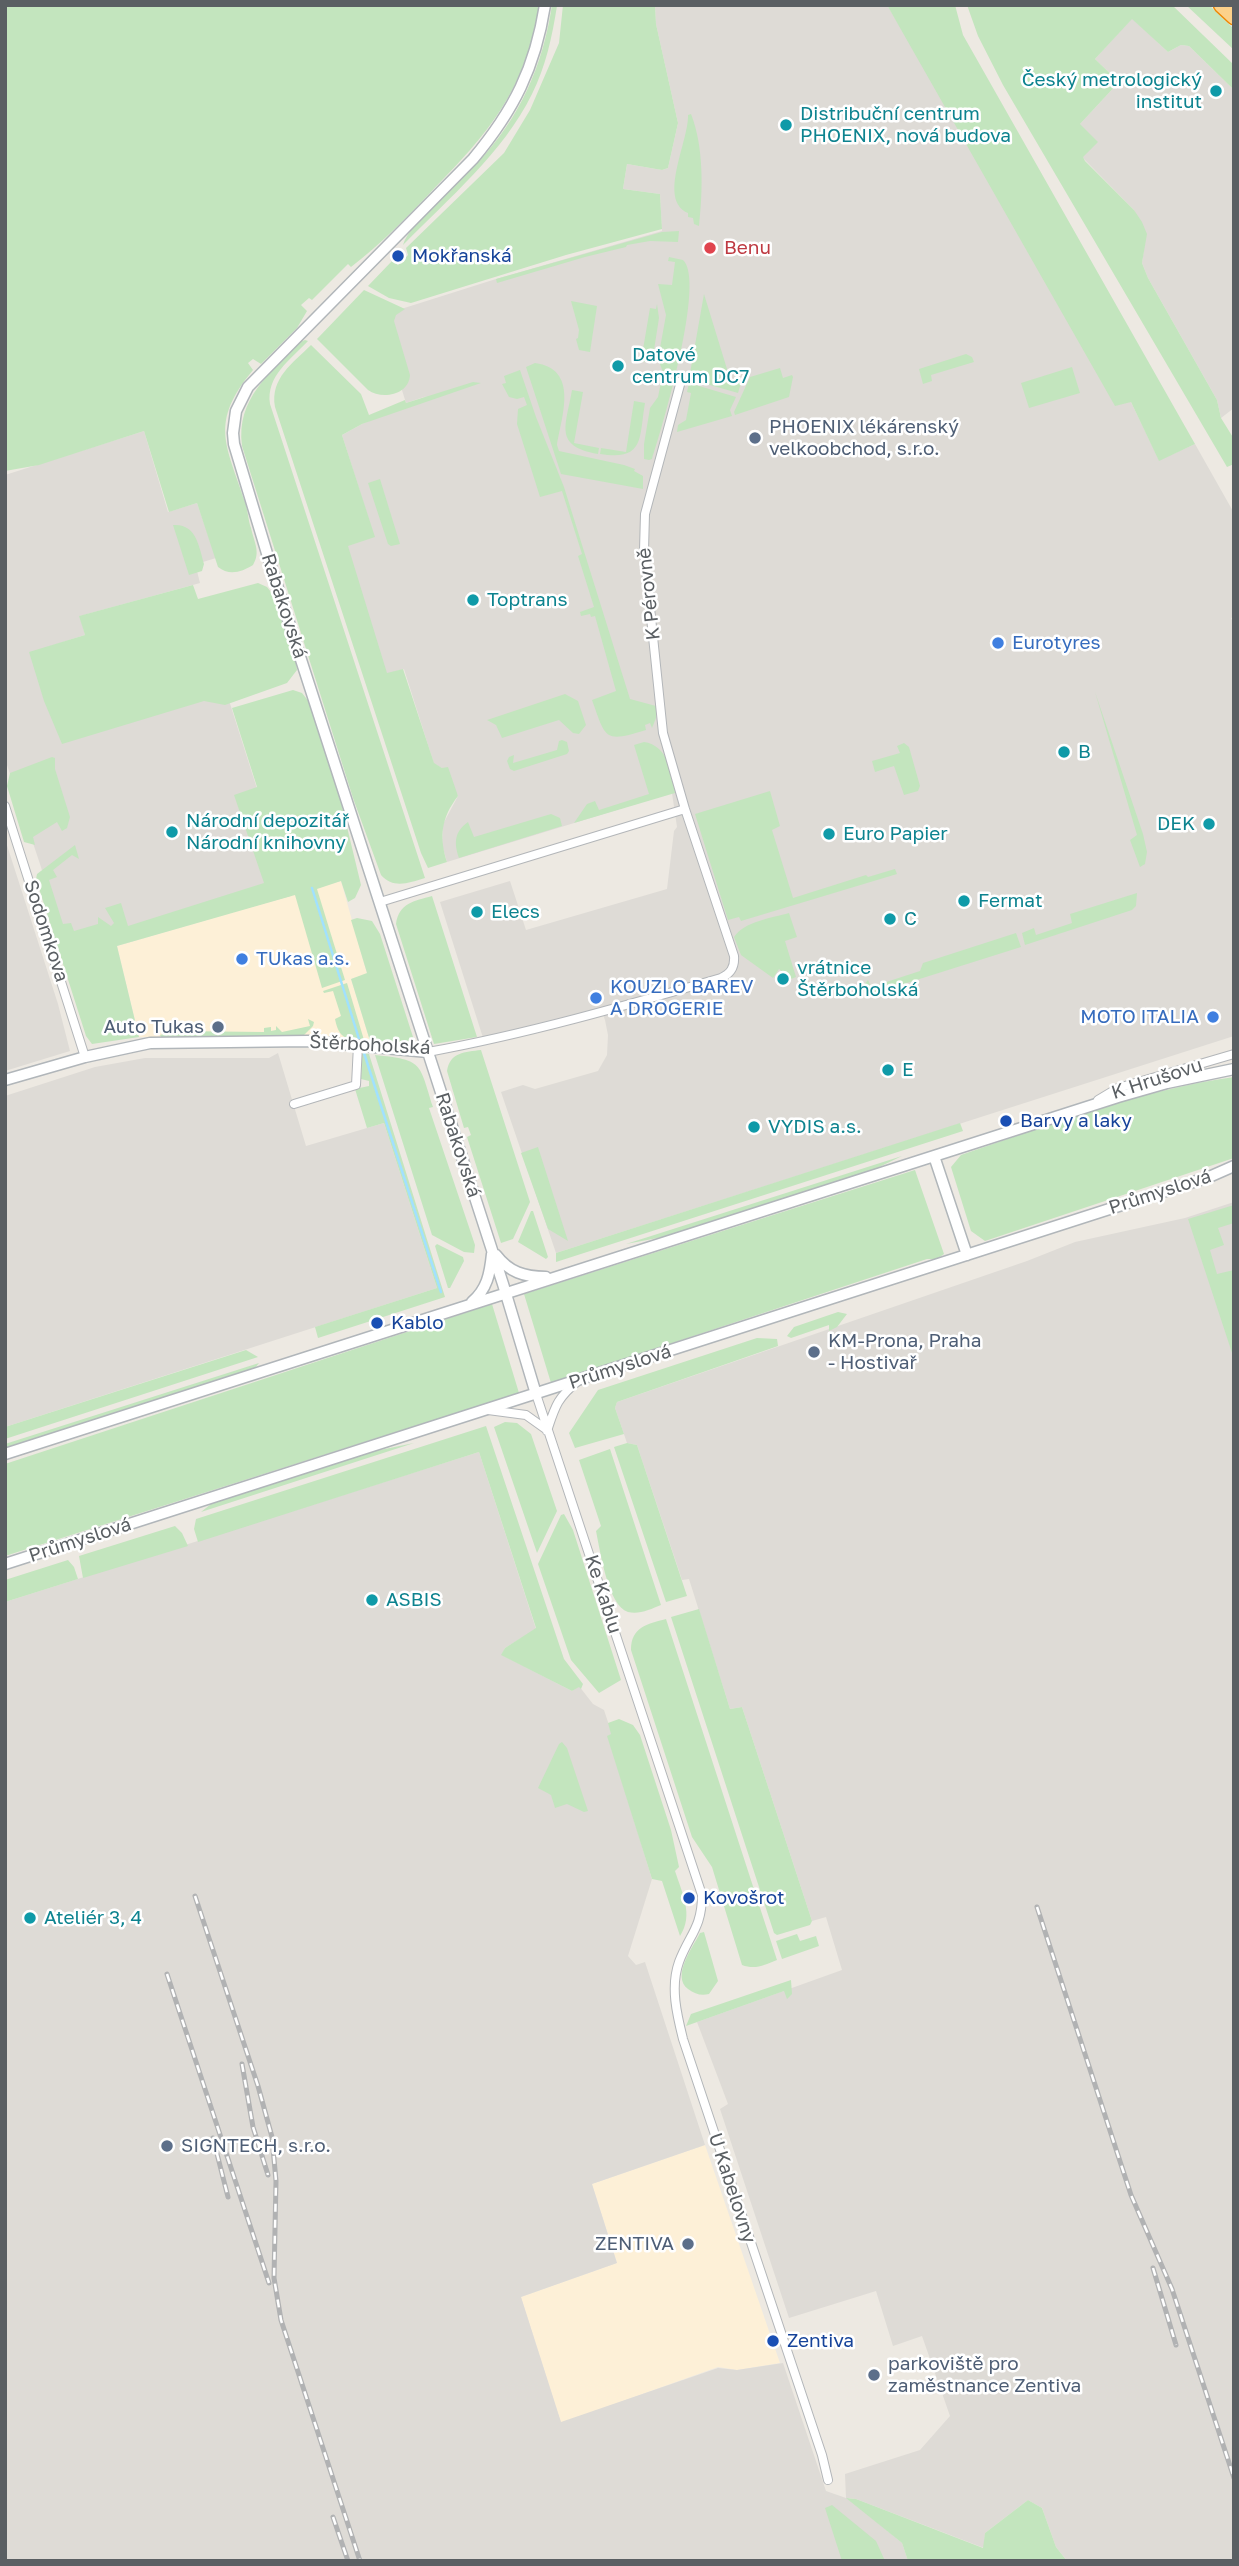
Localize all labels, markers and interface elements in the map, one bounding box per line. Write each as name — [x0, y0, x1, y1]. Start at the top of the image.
place label: Český metrologický institut — [1022, 69, 1202, 113]
marker: Český metrologický institut — [1208, 83, 1224, 99]
place label: Distribuční centrum PHOENIX, nová budova — [800, 103, 1011, 147]
marker: Distribuční centrum PHOENIX, nová budova — [778, 117, 794, 133]
place label: Benu — [724, 237, 771, 259]
marker: Benu — [702, 240, 718, 256]
place label: Mokřanská — [412, 245, 512, 267]
marker: Mokřanská — [390, 248, 406, 264]
place label: Datové centrum DC7 — [632, 344, 749, 388]
marker: Datové centrum DC7 — [610, 358, 626, 374]
place label: PHOENIX lékárenský velkoobchod, s.r.o. — [769, 416, 959, 460]
marker: PHOENIX lékárenský velkoobchod, s.r.o. — [747, 430, 763, 446]
street label: K Pérovně — [633, 547, 665, 641]
street label: Rabakovská — [256, 551, 312, 661]
place label: Toptrans — [487, 589, 567, 611]
marker: Toptrans — [465, 592, 481, 608]
place label: Eurotyres — [1012, 632, 1101, 654]
marker: Eurotyres — [990, 635, 1006, 651]
place label: B — [1078, 741, 1091, 763]
marker: B — [1056, 744, 1072, 760]
place label: Národní depozitář Národní knihovny — [186, 810, 349, 854]
place label: DEK — [1157, 813, 1195, 835]
marker: DEK — [1201, 816, 1217, 832]
place label: Euro Papier — [843, 823, 948, 845]
marker: Národní depozitář Národní knihovny — [164, 824, 180, 840]
marker: Euro Papier — [821, 826, 837, 842]
street label: Sodomkova — [19, 877, 73, 985]
place label: Fermat — [978, 890, 1043, 912]
marker: Fermat — [956, 893, 972, 909]
place label: Elecs — [491, 901, 540, 923]
marker: Elecs — [469, 904, 485, 920]
place label: C — [904, 908, 917, 930]
marker: C — [882, 911, 898, 927]
place label: TUkas a.s. — [256, 948, 350, 970]
marker: TUkas a.s. — [234, 951, 250, 967]
place label: vrátnice Štěrboholská — [797, 957, 918, 1001]
marker: vrátnice Štěrboholská — [775, 971, 791, 987]
place label: KOUZLO BAREV A DROGERIE — [610, 976, 753, 1020]
marker: KOUZLO BAREV A DROGERIE — [588, 990, 604, 1006]
place label: MOTO ITALIA — [1080, 1006, 1199, 1028]
marker: MOTO ITALIA — [1205, 1009, 1221, 1025]
place label: Auto Tukas — [103, 1016, 204, 1038]
marker: Auto Tukas — [210, 1019, 226, 1035]
street label: Štěrboholská — [309, 1030, 431, 1060]
street label: K Hrušovu — [1109, 1054, 1205, 1104]
place label: E — [902, 1059, 914, 1081]
marker: E — [880, 1062, 896, 1078]
street label: Rabakovská — [430, 1090, 486, 1200]
place label: Barvy a laky — [1020, 1110, 1132, 1132]
marker: Barvy a laky — [998, 1113, 1014, 1129]
place label: VYDIS a.s. — [768, 1116, 862, 1138]
marker: VYDIS a.s. — [746, 1119, 762, 1135]
street label: Průmyslová — [1106, 1165, 1214, 1219]
place label: Kablo — [391, 1312, 444, 1334]
marker: Kablo — [369, 1315, 385, 1331]
place label: KM-Prona, Praha - Hostivař — [828, 1330, 981, 1374]
street label: Průmyslová — [566, 1340, 674, 1394]
marker: KM-Prona, Praha - Hostivař — [806, 1344, 822, 1360]
street label: Průmyslová — [26, 1513, 134, 1567]
street label: Ke Kablu — [580, 1552, 626, 1636]
place label: ASBIS — [386, 1589, 442, 1611]
marker: ASBIS — [364, 1592, 380, 1608]
place label: Kovošrot — [703, 1887, 785, 1909]
marker: Kovošrot — [681, 1890, 697, 1906]
place label: Ateliér 3, 4 — [44, 1907, 142, 1929]
marker: Ateliér 3, 4 — [22, 1910, 38, 1926]
street label: U Kabelovny — [703, 2130, 761, 2246]
place label: SIGNTECH, s.r.o. — [181, 2135, 331, 2157]
marker: SIGNTECH, s.r.o. — [159, 2138, 175, 2154]
place label: ZENTIVA — [595, 2233, 674, 2255]
marker: ZENTIVA — [680, 2236, 696, 2252]
place label: Zentiva — [787, 2330, 854, 2352]
marker: Zentiva — [765, 2333, 781, 2349]
place label: parkoviště pro zaměstnance Zentiva — [888, 2353, 1081, 2397]
marker: parkoviště pro zaměstnance Zentiva — [866, 2367, 882, 2383]

